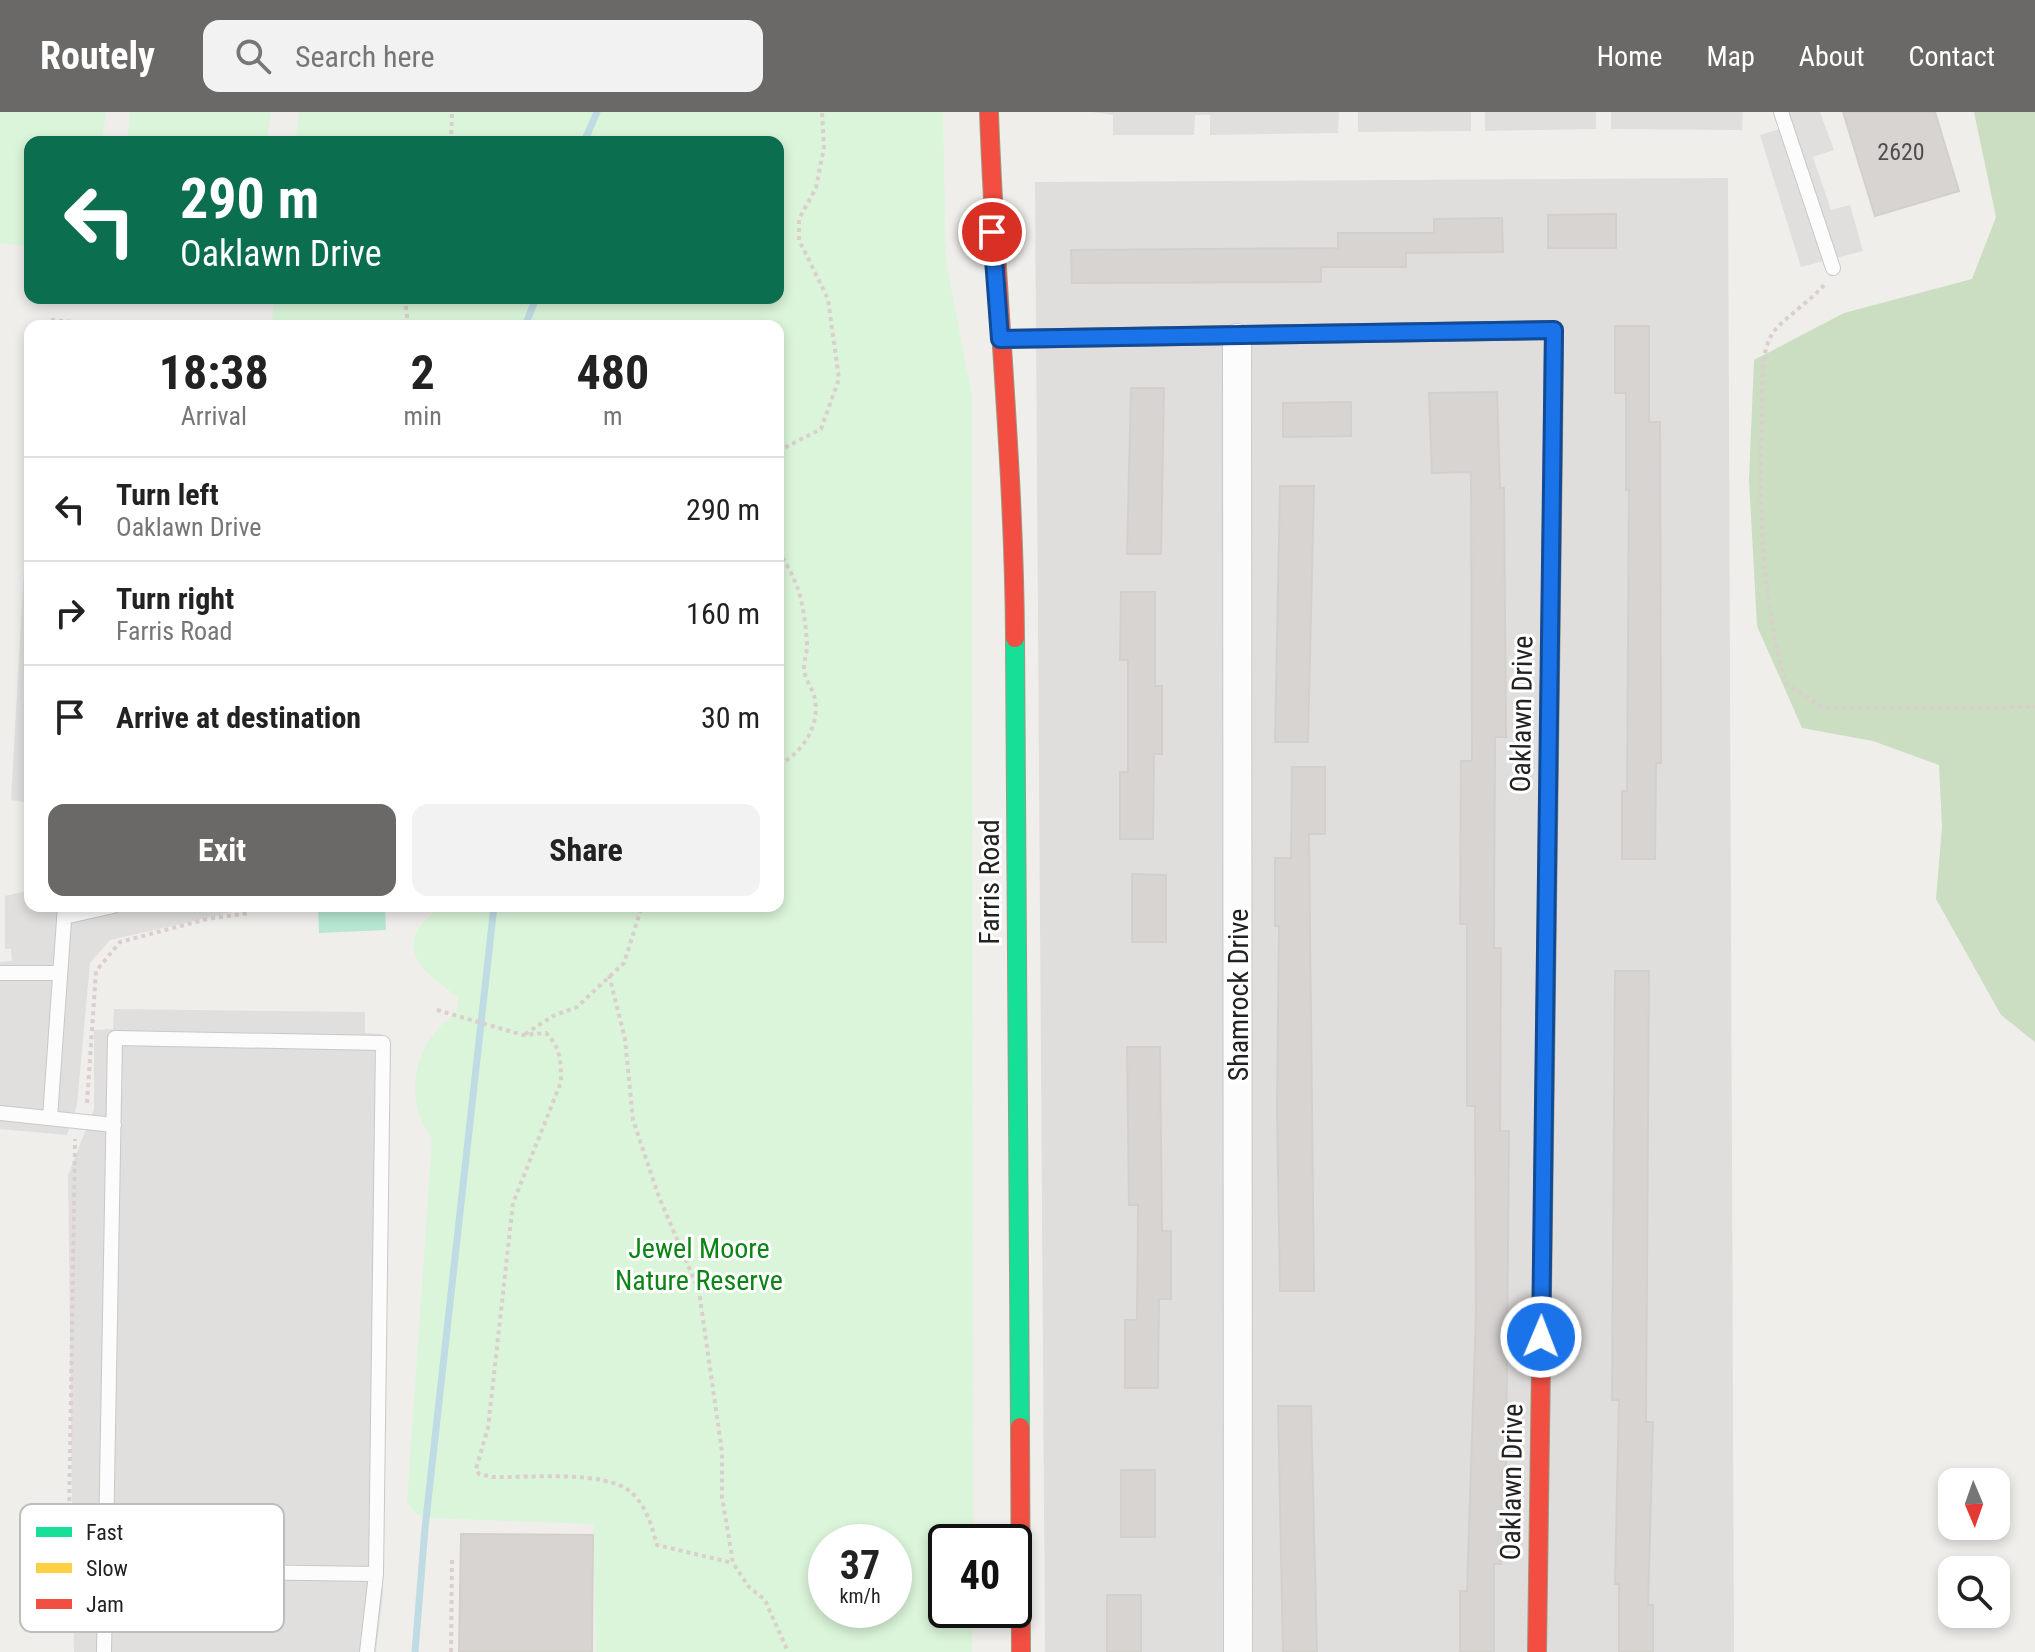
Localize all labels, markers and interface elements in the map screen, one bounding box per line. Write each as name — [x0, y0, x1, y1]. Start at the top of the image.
search box — [203, 20, 763, 92]
text: Routely — [40, 34, 155, 78]
icon: search — [231, 34, 275, 78]
text: Search here — [295, 39, 435, 74]
text: Home — [1597, 40, 1662, 73]
text: Map — [1706, 40, 1755, 73]
text: About — [1799, 40, 1865, 73]
text: Contact — [1909, 40, 1995, 73]
house number: 2620 — [1877, 138, 1925, 166]
text: 290 m — [180, 166, 319, 232]
icon: left — [48, 168, 152, 272]
pin — [958, 198, 1026, 266]
icon: arrive — [970, 210, 1014, 254]
text: Oaklawn Drive — [180, 233, 382, 275]
text: 18:38 — [159, 344, 269, 401]
text: 2 — [411, 344, 435, 401]
text: 480 — [576, 344, 649, 401]
text: Arrival — [181, 401, 247, 431]
text: min — [404, 401, 442, 431]
text: m — [603, 401, 623, 431]
text: Turn left — [116, 477, 219, 512]
icon: left — [48, 487, 92, 531]
text: 290 m — [686, 492, 760, 527]
text: Oaklawn Drive — [116, 512, 262, 542]
text: Turn right — [116, 581, 234, 616]
icon: right — [48, 591, 92, 635]
text: 160 m — [686, 596, 760, 631]
text: Farris Road — [116, 616, 232, 646]
street label: Oaklawn Drive — [1504, 635, 1539, 793]
icon: arrive — [48, 695, 92, 739]
text: Arrive at destination — [116, 700, 361, 735]
text: 30 m — [701, 700, 760, 735]
button: Exit — [48, 804, 396, 896]
button: Share — [412, 804, 760, 896]
street label: Farris Road — [973, 819, 1006, 945]
street label: Shamrock Drive — [1222, 909, 1255, 1081]
park label: Jewel Moore Nature Reserve — [615, 1232, 783, 1297]
position arrow — [1499, 1295, 1583, 1379]
street label: Oaklawn Drive — [1494, 1403, 1529, 1561]
north arrow — [1938, 1468, 2010, 1540]
map controls — [1938, 1468, 2010, 1628]
legend — [20, 1504, 284, 1632]
text: Fast — [86, 1520, 123, 1545]
speed limit sign: 40 — [928, 1524, 1032, 1628]
text: 37 — [840, 1542, 880, 1589]
text: Slow — [86, 1556, 128, 1581]
button: search — [1938, 1556, 2010, 1628]
text: km/h — [839, 1584, 881, 1608]
text: Jam — [86, 1592, 124, 1617]

